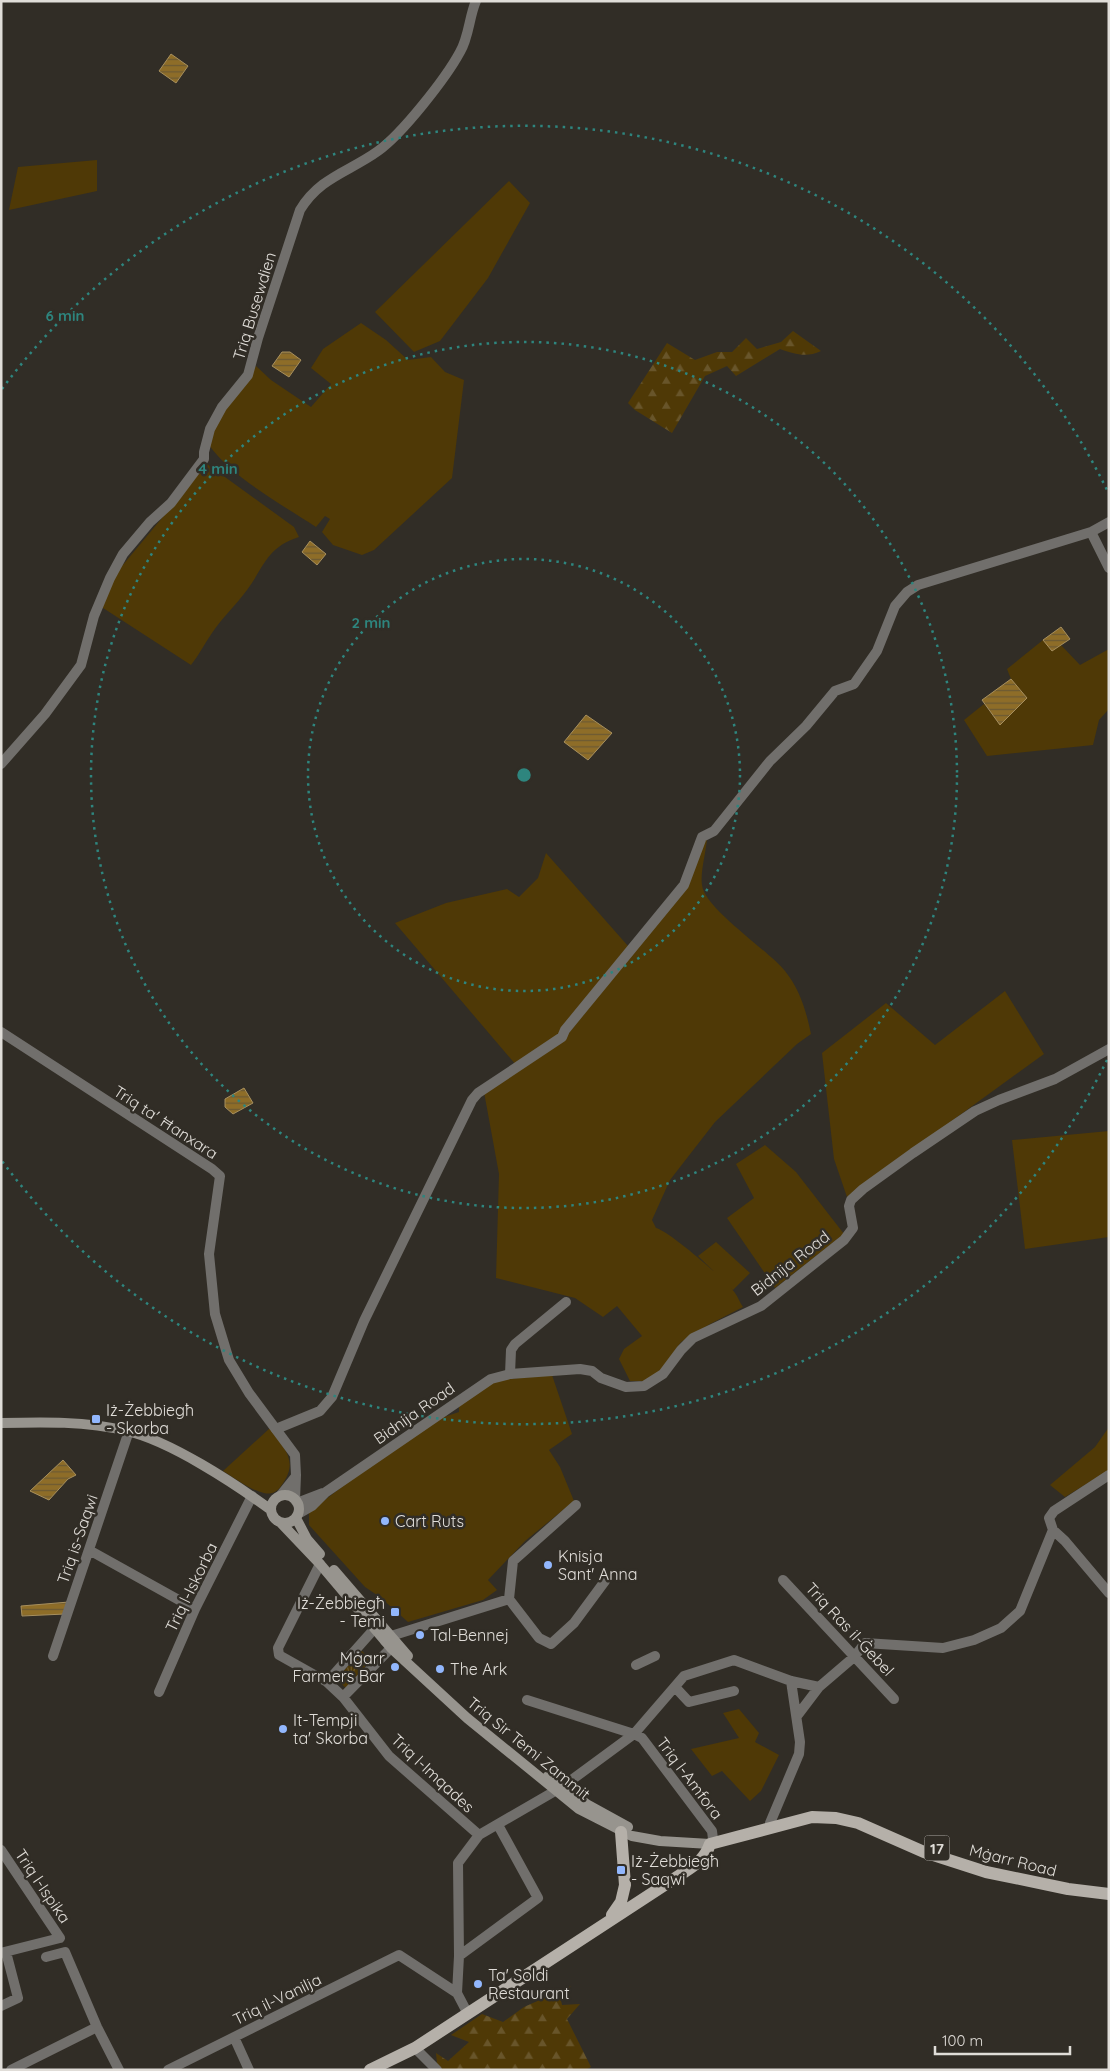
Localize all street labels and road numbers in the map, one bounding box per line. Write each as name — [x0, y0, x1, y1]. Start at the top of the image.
street label: Triq Busewdien — [228, 250, 280, 362]
street label: Triq ta' Ħanxara — [110, 1081, 222, 1163]
street label: Bidnija Road — [747, 1226, 833, 1300]
street label: Bidnija Road — [370, 1378, 458, 1448]
street label: Triq is-Saqwi — [52, 1492, 102, 1586]
street label: Triq l-Iskorba — [161, 1539, 221, 1635]
street label: Triq Ras il-Ġebel — [802, 1578, 898, 1680]
street label: Triq Sir Temi Zammit — [463, 1692, 595, 1804]
street label: Triq l-Imqades — [387, 1729, 479, 1817]
street label: Triq l-Amfora — [653, 1733, 727, 1823]
road number: 17 — [924, 1836, 950, 1860]
street label: Mġarr Road — [967, 1839, 1059, 1881]
street label: Triq l-Ispika — [11, 1845, 75, 1927]
street label: Triq il-Vanilja — [229, 1969, 325, 2029]

